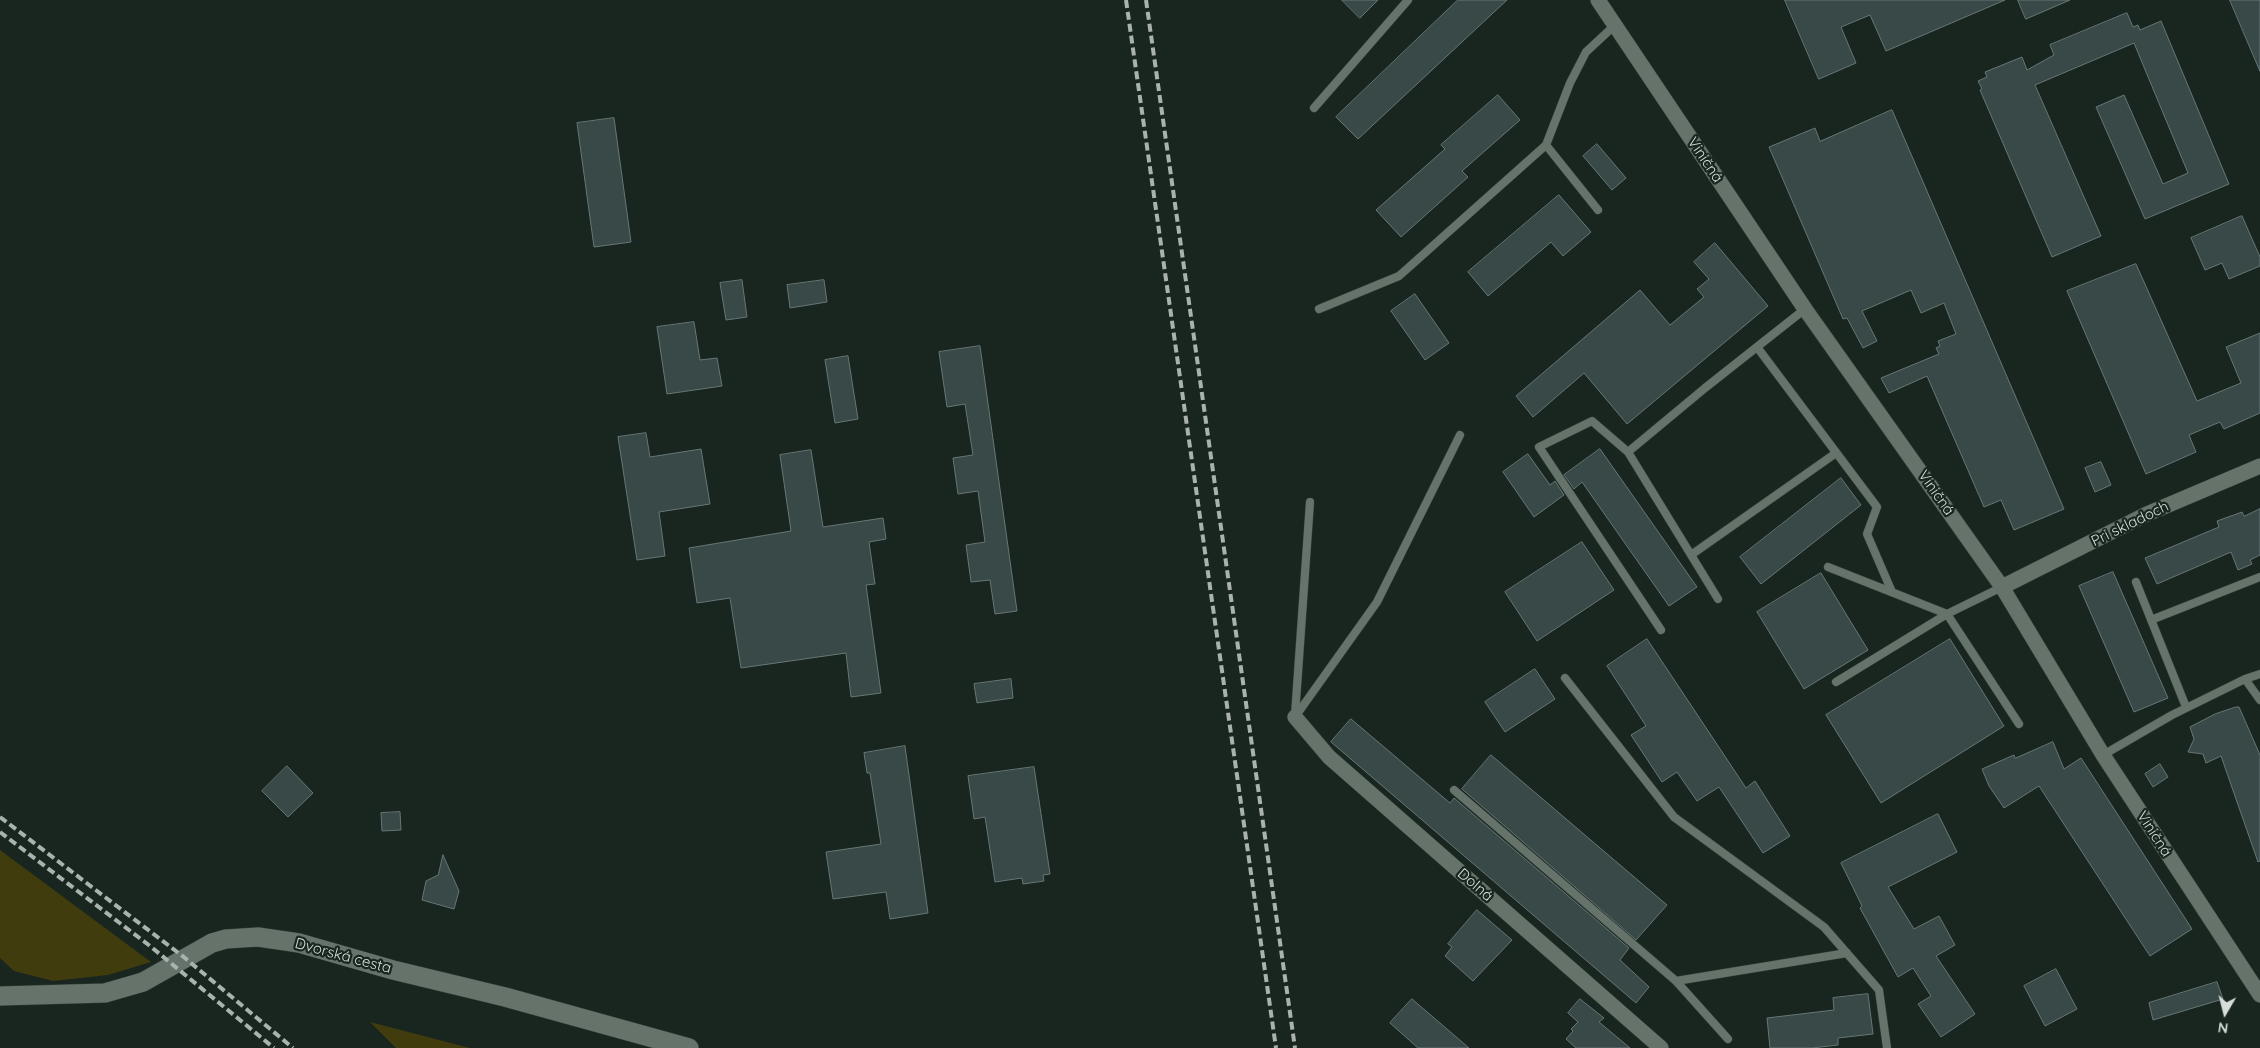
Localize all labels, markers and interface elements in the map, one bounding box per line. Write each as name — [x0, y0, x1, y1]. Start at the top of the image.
street label: Viničná — [1683, 134, 1727, 186]
street label: Viničná — [1914, 467, 1958, 519]
street label: Pri skladoch — [2088, 498, 2172, 550]
street label: Viničná — [2133, 808, 2175, 860]
street label: Dolná — [1454, 865, 1496, 905]
street label: Dvorská cesta — [293, 934, 393, 978]
north arrow — [2200, 988, 2250, 1038]
text: N — [2217, 1018, 2229, 1037]

